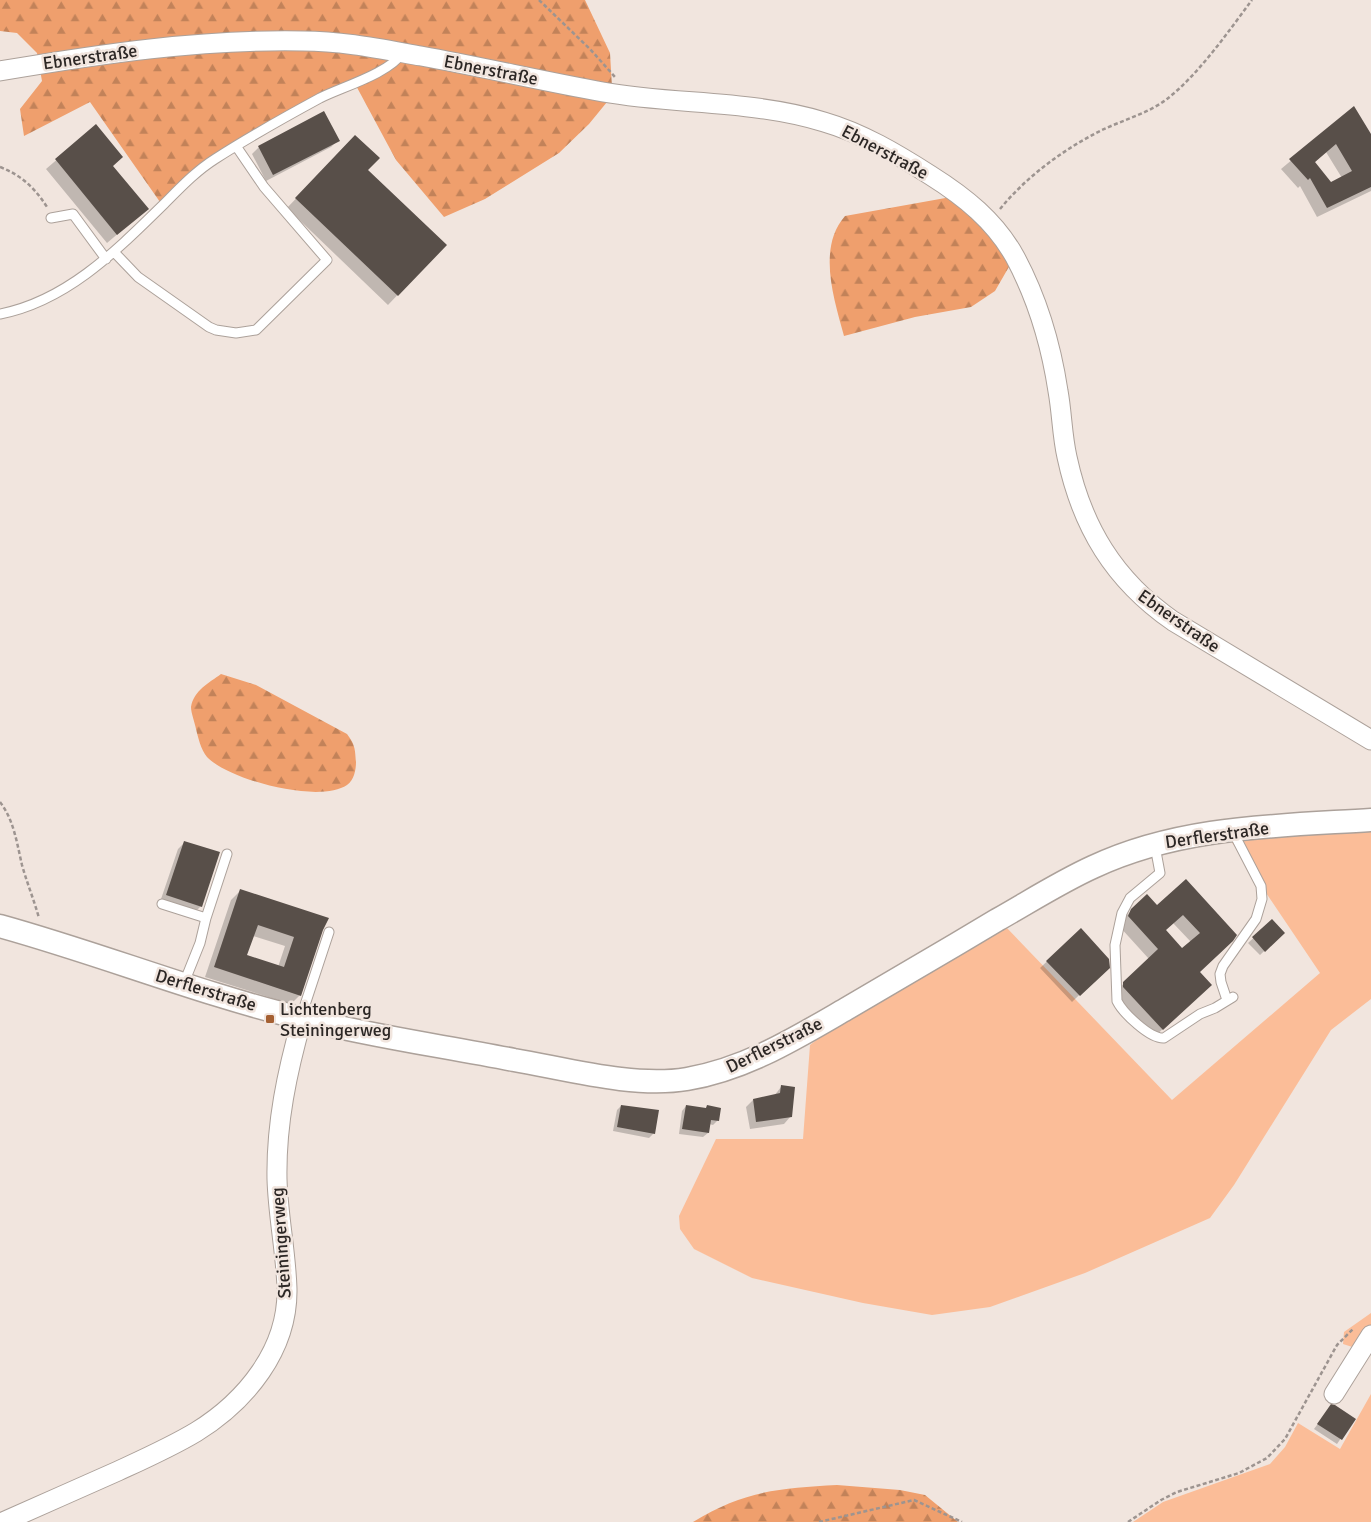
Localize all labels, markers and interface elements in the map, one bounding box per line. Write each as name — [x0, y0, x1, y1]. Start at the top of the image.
street label: Ebnerstraße — [41, 39, 139, 75]
street label: Ebnerstraße — [442, 50, 540, 90]
street label: Ebnerstraße — [838, 120, 932, 184]
street label: Ebnerstraße — [1134, 585, 1224, 657]
street label: Derflerstraße — [1164, 817, 1270, 853]
street label: Derflerstraße — [153, 964, 259, 1016]
place label: Lichtenberg Steiningerweg — [280, 998, 391, 1041]
street label: Derflerstraße — [722, 1012, 826, 1078]
marker: Lichtenberg Steiningerweg — [264, 1013, 276, 1025]
street label: Steiningerweg — [266, 1187, 296, 1299]

